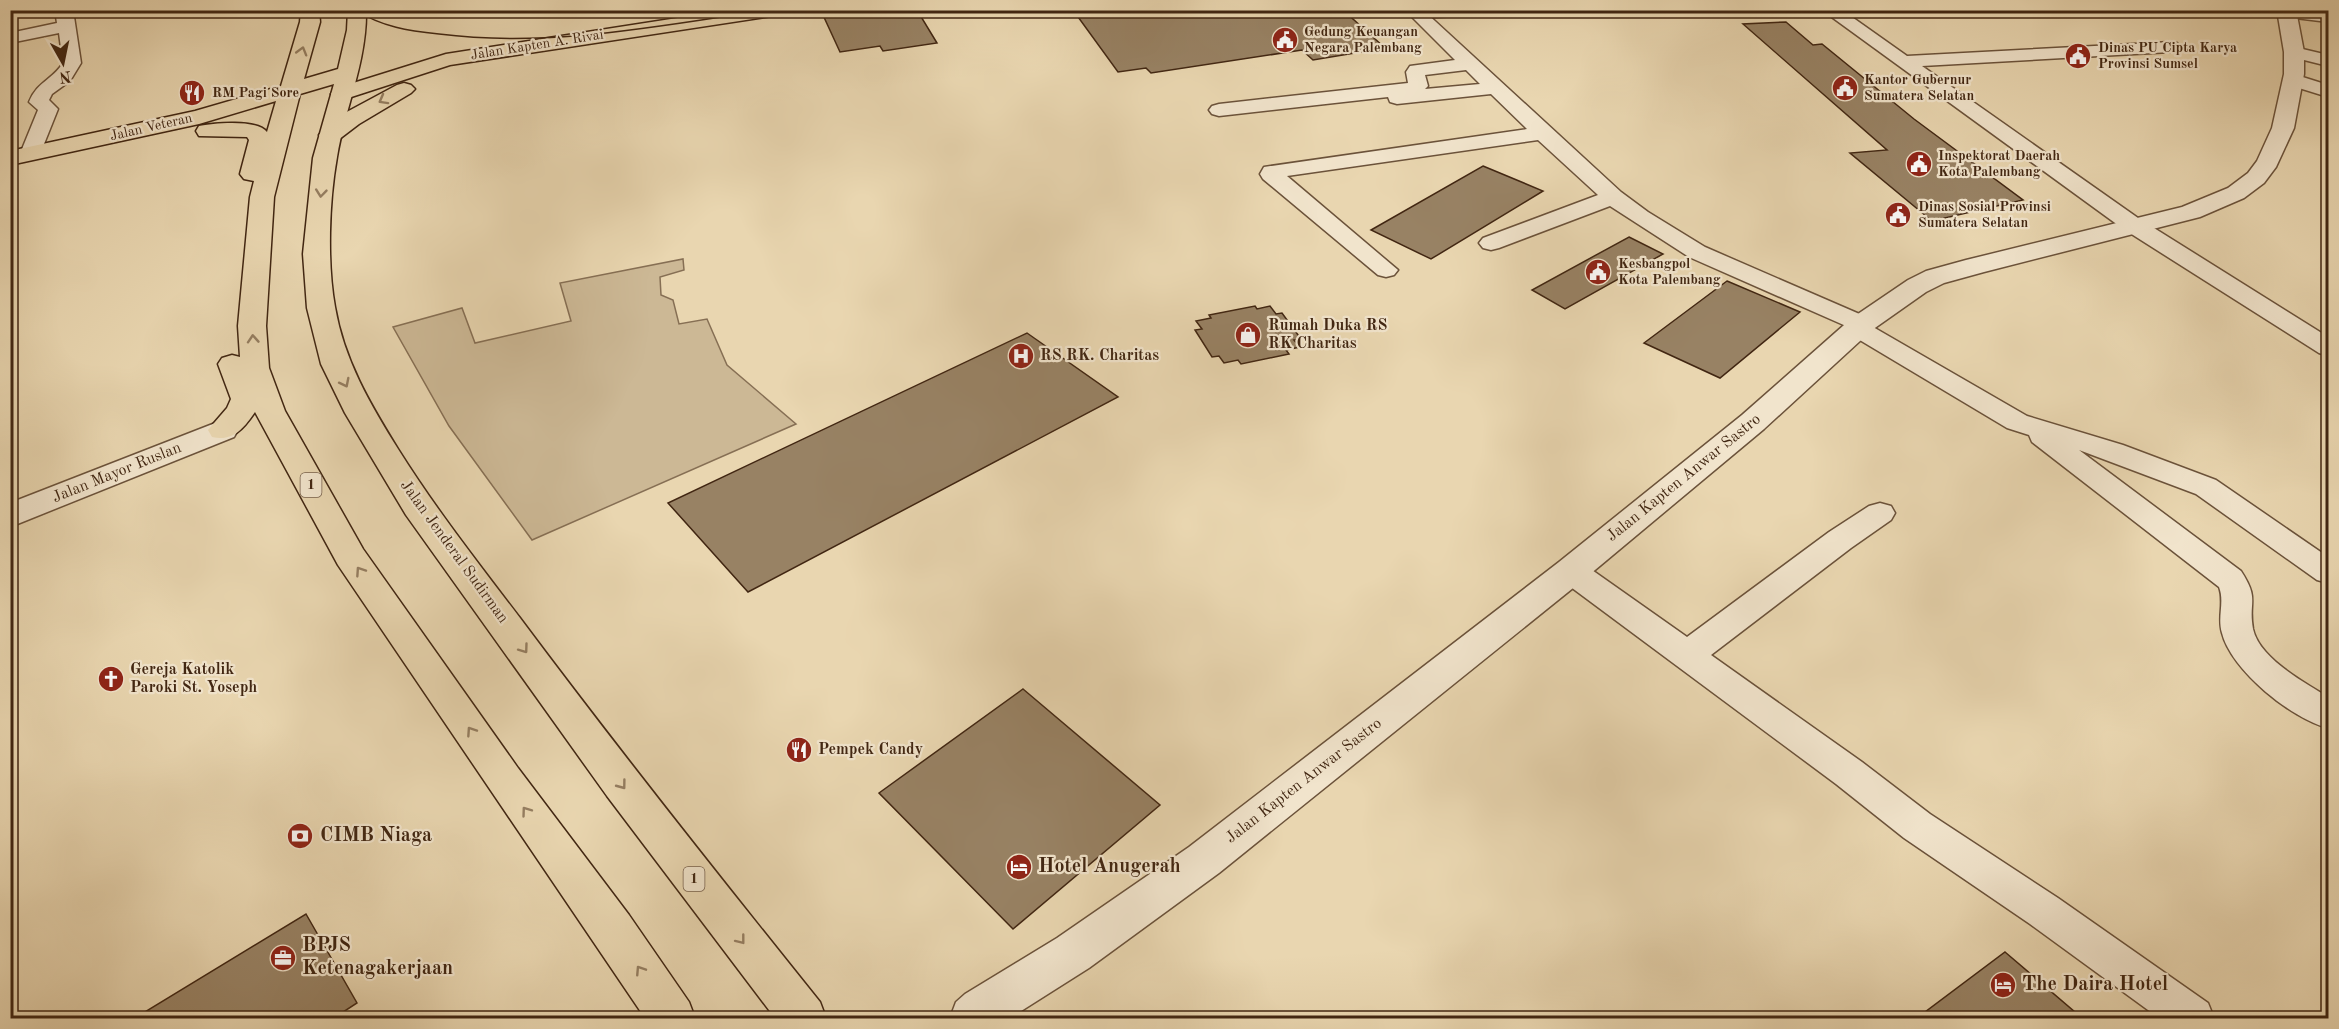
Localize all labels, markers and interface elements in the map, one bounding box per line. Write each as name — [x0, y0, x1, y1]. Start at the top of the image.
public building icon: Gedung Keuangan Negara Palembang — [1270, 25, 1300, 55]
place label: Gedung Keuangan Negara Palembang — [1304, 25, 1422, 55]
street label: Jalan Kapten A. Rivai — [470, 28, 605, 62]
north arrow — [33, 33, 93, 93]
public building icon: Dinas PU Cipta Karya Provinsi Sumsel — [2063, 41, 2093, 71]
place label: Dinas PU Cipta Karya Provinsi Sumsel — [2098, 41, 2237, 71]
one-way arrow — [295, 46, 307, 57]
text: N — [57, 67, 72, 85]
public building icon: Kantor Gubernur Sumatera Selatan — [1830, 73, 1860, 103]
place label: Kantor Gubernur Sumatera Selatan — [1864, 73, 1974, 103]
restaurant icon: RM Pagi Sore — [177, 78, 207, 108]
place label: RM Pagi Sore — [212, 86, 299, 100]
one-way arrow — [379, 93, 389, 104]
street label: Jalan Veteran — [108, 111, 194, 143]
public building icon: Inspektorat Daerah Kota Palembang — [1904, 149, 1934, 179]
place label: Inspektorat Daerah Kota Palembang — [1938, 149, 2060, 179]
one-way arrow — [315, 188, 328, 197]
public building icon: Dinas Sosial Provinsi Sumatera Selatan — [1883, 200, 1913, 230]
place label: Dinas Sosial Provinsi Sumatera Selatan — [1918, 200, 2051, 230]
public building icon: Kesbangpol Kota Palembang — [1583, 257, 1613, 287]
place label: Kesbangpol Kota Palembang — [1618, 257, 1721, 287]
place label: Rumah Duka RS RK Charitas — [1268, 318, 1387, 352]
shop icon: Rumah Duka RS RK Charitas — [1233, 320, 1263, 350]
one-way arrow — [246, 335, 259, 344]
hospital icon: RS RK. Charitas — [1006, 341, 1036, 371]
place label: RS RK. Charitas — [1040, 348, 1159, 364]
one-way arrow — [338, 377, 349, 388]
street label: Jalan Kapten Anwar Sastro — [1604, 411, 1764, 545]
street label: Jalan Mayor Ruslan — [50, 440, 184, 506]
road number: 1 — [300, 473, 322, 497]
street label: Jalan Jenderal Sudirman — [397, 478, 511, 627]
one-way arrow — [356, 566, 367, 577]
one-way arrow — [517, 643, 528, 654]
place label: Gereja Katolik Paroki St. Yoseph — [130, 662, 257, 696]
church icon: Gereja Katolik Paroki St. Yoseph — [96, 664, 126, 694]
street label: Jalan Kapten Anwar Sastro — [1223, 715, 1385, 847]
one-way arrow — [467, 727, 478, 738]
restaurant icon: Pempek Candy — [784, 735, 814, 765]
place label: Pempek Candy — [818, 742, 923, 758]
one-way arrow — [615, 779, 626, 790]
one-way arrow — [523, 807, 534, 818]
bank icon: CIMB Niaga — [285, 821, 315, 851]
place label: CIMB Niaga — [320, 826, 432, 846]
hotel icon: Hotel Anugerah — [1004, 852, 1034, 882]
place label: Hotel Anugerah — [1038, 857, 1181, 877]
road number: 1 — [684, 867, 704, 891]
one-way arrow — [734, 933, 745, 944]
place label: BPJS Ketenagakerjaan — [302, 936, 453, 979]
office icon: BPJS Ketenagakerjaan — [268, 943, 298, 973]
one-way arrow — [636, 965, 647, 976]
hotel icon: The Daira Hotel — [1988, 970, 2018, 1000]
place label: The Daira Hotel — [2022, 975, 2168, 995]

